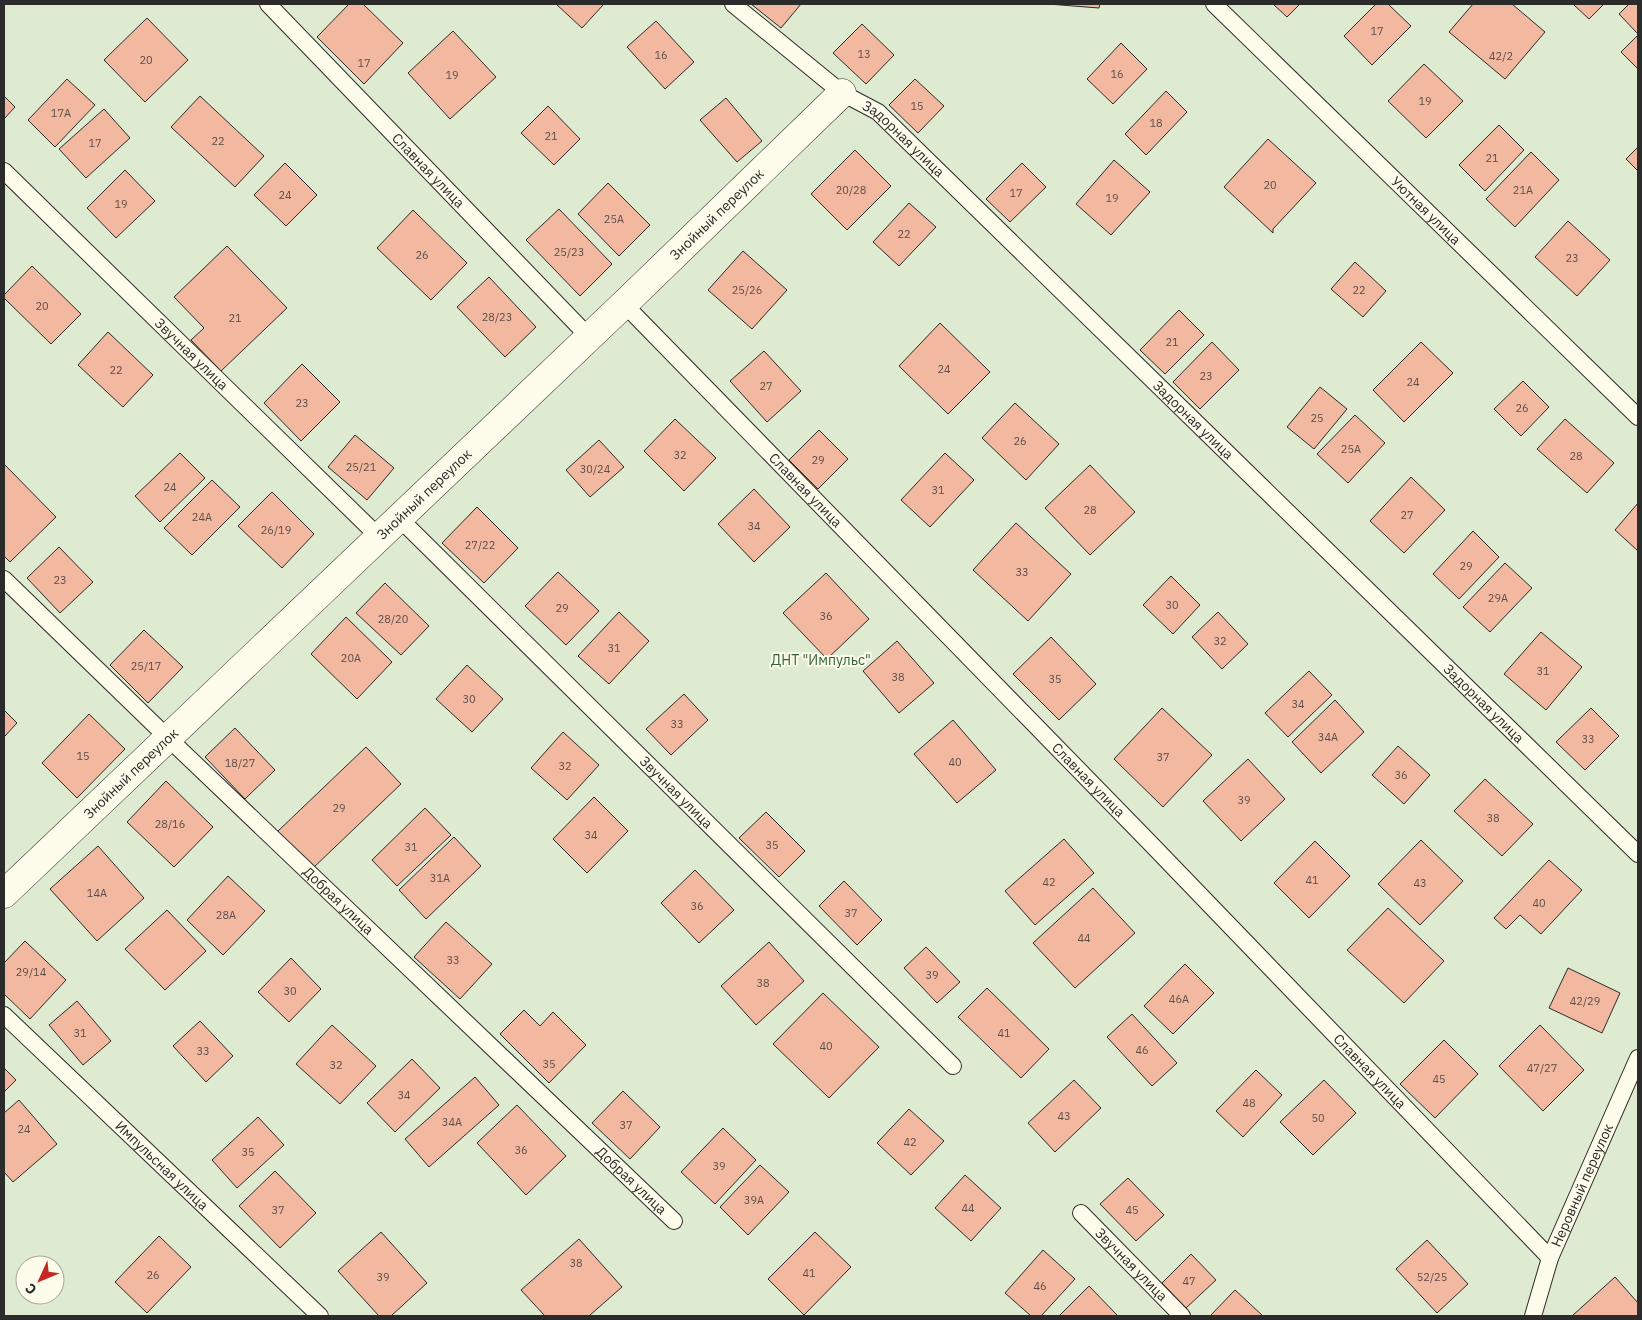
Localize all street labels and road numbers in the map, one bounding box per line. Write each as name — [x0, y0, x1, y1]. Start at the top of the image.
street label: Задорная улица — [859, 96, 949, 181]
street label: Славная улица — [388, 129, 469, 212]
street label: Знойный переулок — [666, 164, 768, 264]
street label: Уютная улица — [1387, 173, 1465, 249]
street label: Звучная улица — [151, 314, 232, 394]
street label: Задорная улица — [1149, 376, 1238, 464]
street label: Знойный переулок — [373, 445, 476, 544]
street label: Славная улица — [765, 449, 846, 532]
street label: Задорная улица — [1440, 660, 1528, 747]
street label: Знойный переулок — [80, 724, 182, 823]
street label: Славная улица — [1048, 739, 1129, 821]
street label: Звучная улица — [636, 752, 717, 833]
street label: Добрая улица — [299, 863, 378, 939]
street label: Славная улица — [1330, 1030, 1411, 1113]
street label: Импульсная улица — [111, 1117, 213, 1214]
street label: Неровный переулок — [1547, 1120, 1617, 1250]
street label: Добрая улица — [592, 1142, 671, 1219]
street label: Звучная улица — [1091, 1224, 1172, 1305]

